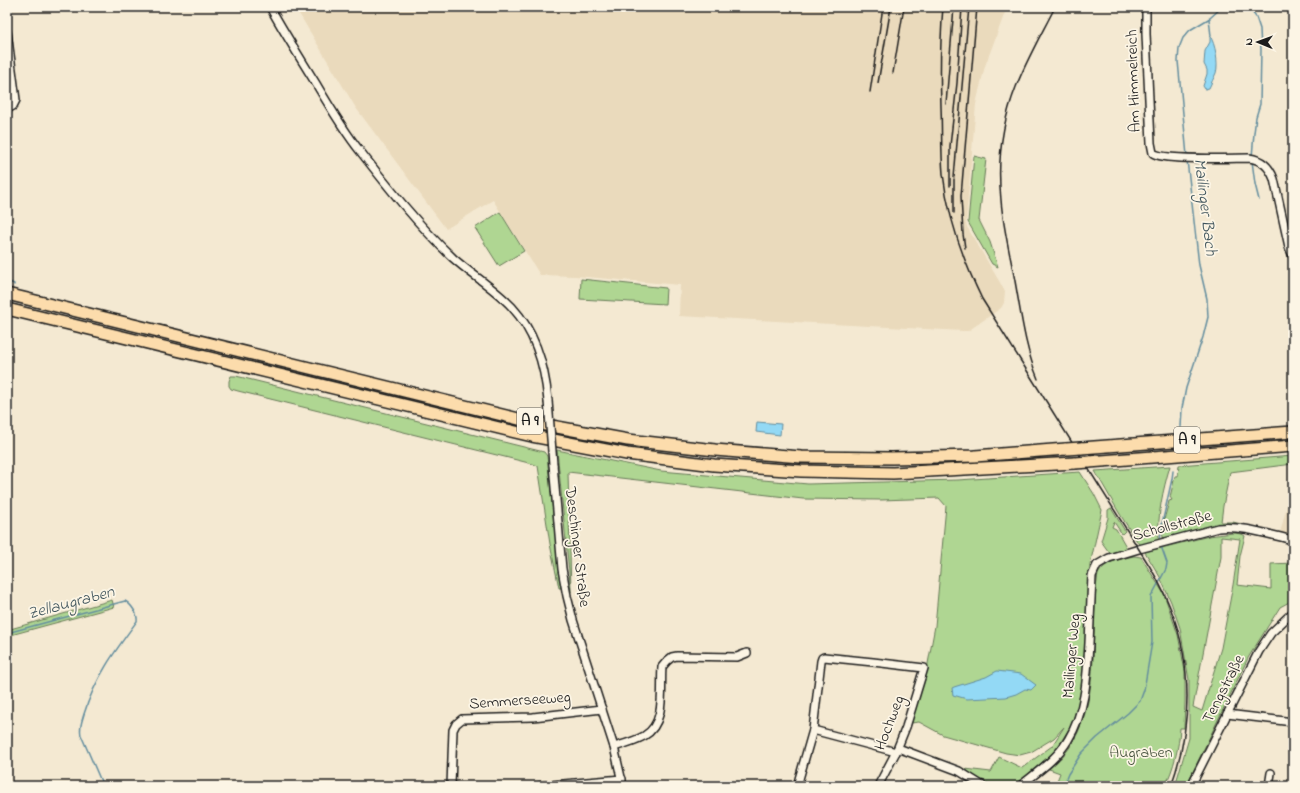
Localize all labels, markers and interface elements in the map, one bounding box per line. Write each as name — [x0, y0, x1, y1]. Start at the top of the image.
north arrow — [1238, 22, 1278, 62]
street label: Am Himmelreich — [1120, 29, 1148, 133]
text: N — [1241, 38, 1257, 46]
water label: Mailinger Bach — [1186, 157, 1223, 258]
road number: A 9 — [517, 408, 543, 434]
road number: A 9 — [1174, 427, 1200, 453]
street label: Deschinger Straße — [558, 485, 596, 609]
street label: Schollstraße — [1130, 504, 1215, 548]
water label: Zellaugraben — [25, 579, 118, 628]
street label: Mailinger Weg — [1056, 613, 1088, 699]
street label: Tengstraße — [1196, 650, 1252, 727]
street label: Semmerseeweg — [468, 685, 572, 717]
street label: Hochweg — [869, 692, 911, 754]
park label: Augraben — [1109, 741, 1173, 765]

